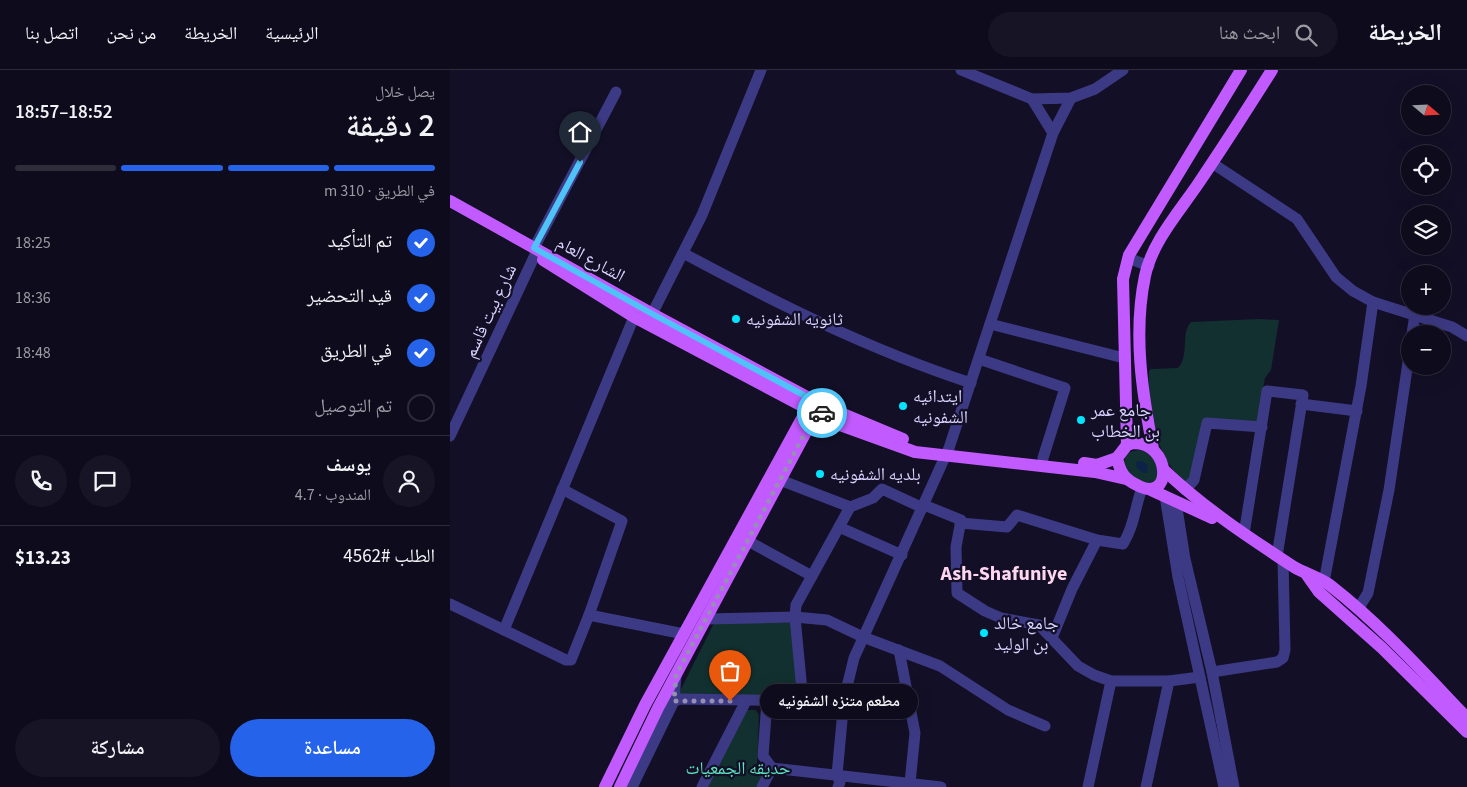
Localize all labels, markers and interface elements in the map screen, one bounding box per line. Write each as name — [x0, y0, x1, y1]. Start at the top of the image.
search box — [988, 12, 1338, 57]
text: الخريطة — [1368, 15, 1442, 50]
text: ابحث هنا — [1219, 20, 1280, 47]
text: اتصل بنا — [25, 21, 78, 46]
text: من نحن — [106, 21, 156, 46]
text: الخريطة — [184, 21, 237, 46]
text: الرئيسية — [265, 21, 319, 46]
icon: search — [1292, 21, 1320, 49]
text: يصل خلال — [375, 81, 435, 103]
north arrow — [1401, 85, 1451, 135]
map controls — [1401, 85, 1451, 375]
text: 18:52–18:57 — [15, 99, 113, 126]
text: 2 دقيقة — [346, 103, 435, 149]
pin — [559, 111, 601, 162]
icon: home — [566, 118, 594, 146]
button: locate — [1401, 145, 1451, 195]
text: في الطريق · 310 m — [324, 180, 435, 202]
button: layers — [1401, 205, 1451, 255]
text: تم التأكيد — [328, 228, 392, 255]
icon: check — [407, 229, 435, 257]
street label: الشارع العام — [552, 230, 630, 289]
text: 18:25 — [15, 232, 51, 254]
street label: شارع بيت قاسم — [458, 260, 523, 362]
button: + — [1401, 265, 1451, 315]
text: قيد التحضير — [307, 283, 392, 310]
icon: check — [407, 284, 435, 312]
text: 18:36 — [15, 287, 51, 309]
place label: ثانويه الشفونيه — [746, 307, 843, 332]
marker: ثانويه الشفونيه — [730, 313, 742, 325]
button: − — [1401, 325, 1451, 375]
text: في الطريق — [320, 338, 392, 365]
icon: check — [407, 339, 435, 367]
text: 18:48 — [15, 342, 51, 364]
place label: ايتدائيه الشفونيه — [913, 384, 968, 430]
courier — [797, 388, 847, 438]
text: تم التوصيل — [314, 393, 392, 420]
place label: جامع عمر بن الخطاب — [1090, 398, 1160, 444]
icon: car — [808, 399, 836, 427]
marker: ايتدائيه الشفونيه — [897, 400, 909, 412]
marker: جامع عمر بن الخطاب — [1075, 414, 1087, 426]
text: يوسف — [326, 452, 371, 479]
button: phone — [15, 455, 67, 507]
button: chat — [79, 455, 131, 507]
button: person — [383, 455, 435, 507]
place label: بلديه الشفونيه — [830, 462, 921, 487]
marker: بلديه الشفونيه — [814, 468, 826, 480]
text: المندوب · 4.7 — [295, 484, 371, 506]
text: الطلب #4562 — [343, 543, 435, 570]
text: $13.23 — [15, 545, 71, 572]
district label: Ash-Shafuniye — [940, 560, 1067, 588]
place label: جامع خالد بن الوليد — [994, 611, 1059, 657]
marker: جامع خالد بن الوليد — [978, 627, 990, 639]
pin — [709, 650, 751, 701]
icon: bag — [716, 657, 744, 685]
callout: مطعم متنزه الشفونيه — [760, 684, 918, 718]
text: مطعم متنزه الشفونيه — [778, 690, 900, 712]
button: مشاركة — [15, 719, 220, 777]
button: مساعدة — [230, 719, 435, 777]
park label: حديقه الجمعيات — [686, 756, 790, 781]

